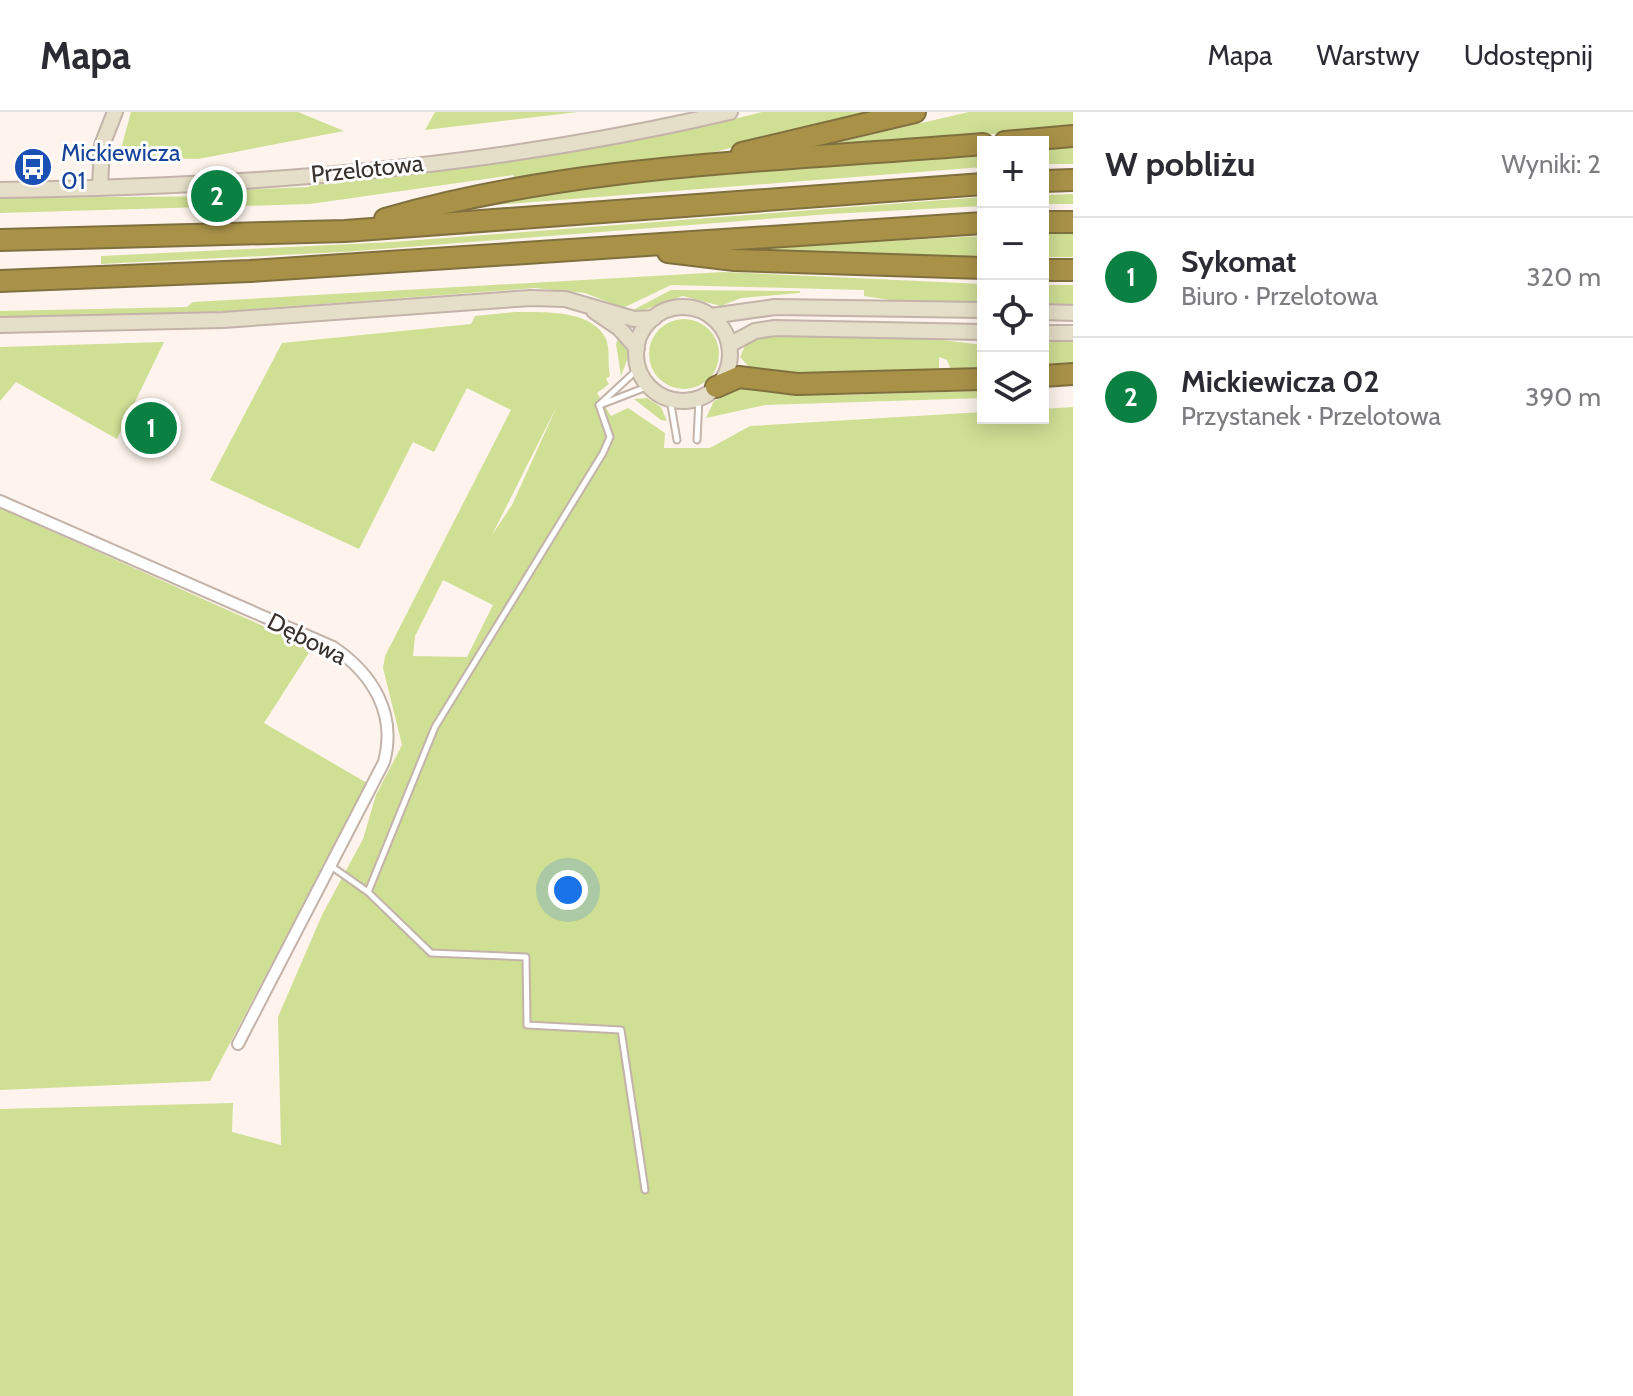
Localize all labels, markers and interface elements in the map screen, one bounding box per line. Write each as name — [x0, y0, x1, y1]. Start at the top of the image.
text: Mapa — [40, 32, 131, 79]
text: Mapa — [1207, 38, 1273, 72]
text: Warstwy — [1317, 38, 1420, 72]
text: Udostępnij — [1464, 38, 1593, 72]
map controls — [977, 136, 1049, 424]
button: + — [977, 136, 1049, 208]
place label: Mickiewicza 01 — [61, 138, 181, 195]
text: W pobliżu — [1105, 143, 1256, 185]
bus stop icon: Mickiewicza 01 — [12, 146, 54, 188]
street label: Przelotowa — [309, 148, 425, 189]
text: Wyniki: 2 — [1501, 148, 1601, 180]
pin: 2 — [191, 166, 243, 226]
button: − — [977, 208, 1049, 280]
text: Sykomat — [1181, 243, 1296, 280]
text: 1 — [1126, 261, 1136, 293]
text: 320 m — [1527, 261, 1601, 293]
button: locate — [977, 280, 1049, 352]
text: Biuro · Przelotowa — [1181, 280, 1378, 312]
button: layers — [977, 352, 1049, 424]
text: Mickiewicza 02 — [1181, 363, 1379, 400]
text: 2 — [1124, 381, 1138, 413]
text: 390 m — [1525, 381, 1601, 413]
pin: 1 — [125, 398, 177, 458]
text: Przystanek · Przelotowa — [1181, 400, 1441, 432]
street label: Dębowa — [263, 606, 352, 671]
your location — [548, 870, 588, 910]

